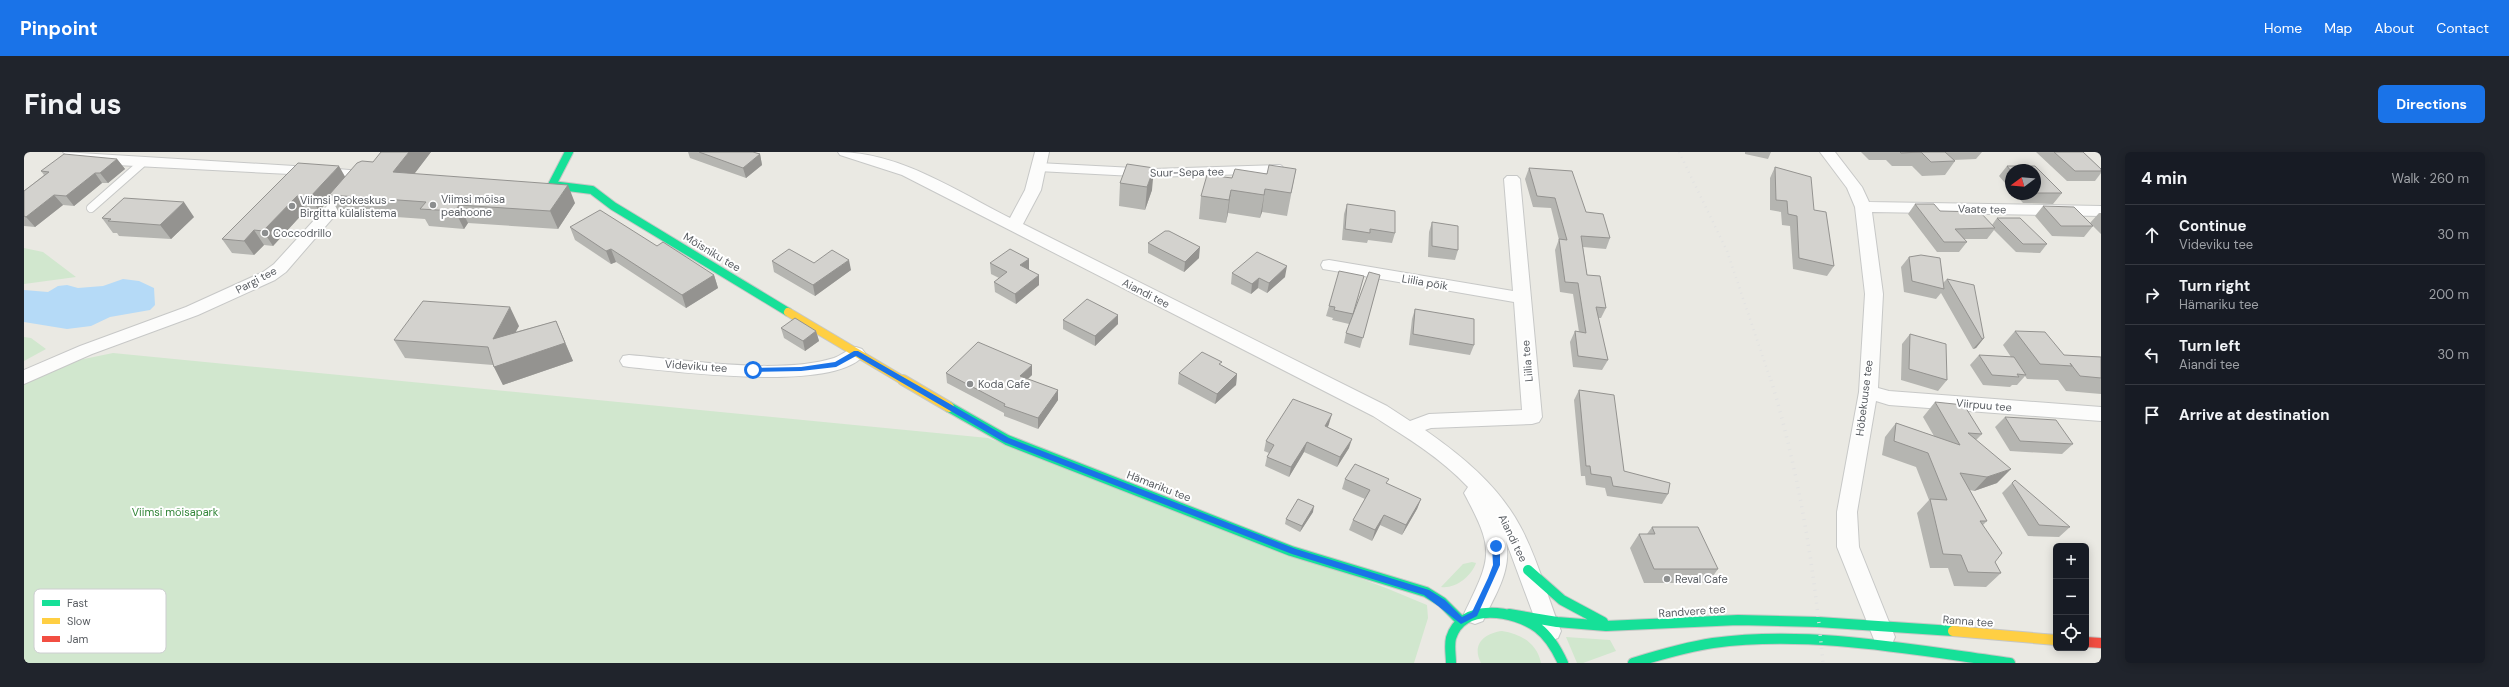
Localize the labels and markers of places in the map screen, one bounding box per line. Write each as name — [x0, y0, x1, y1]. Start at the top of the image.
place label: Viimsi mõisa peahoone — [441, 192, 505, 219]
place label: Viimsi Peokeskus - Birgitta külalistema — [300, 193, 396, 220]
marker: Viimsi mõisa peahoone — [428, 200, 438, 210]
marker: Viimsi Peokeskus - Birgitta külalistema — [287, 201, 297, 211]
place label: Coccodrillo — [273, 226, 332, 240]
marker: Coccodrillo — [260, 228, 270, 238]
place label: Koda Cafe — [978, 377, 1030, 391]
marker: Koda Cafe — [965, 379, 975, 389]
place label: Reval Cafe — [1675, 572, 1728, 586]
marker: Reval Cafe — [1662, 574, 1672, 584]

